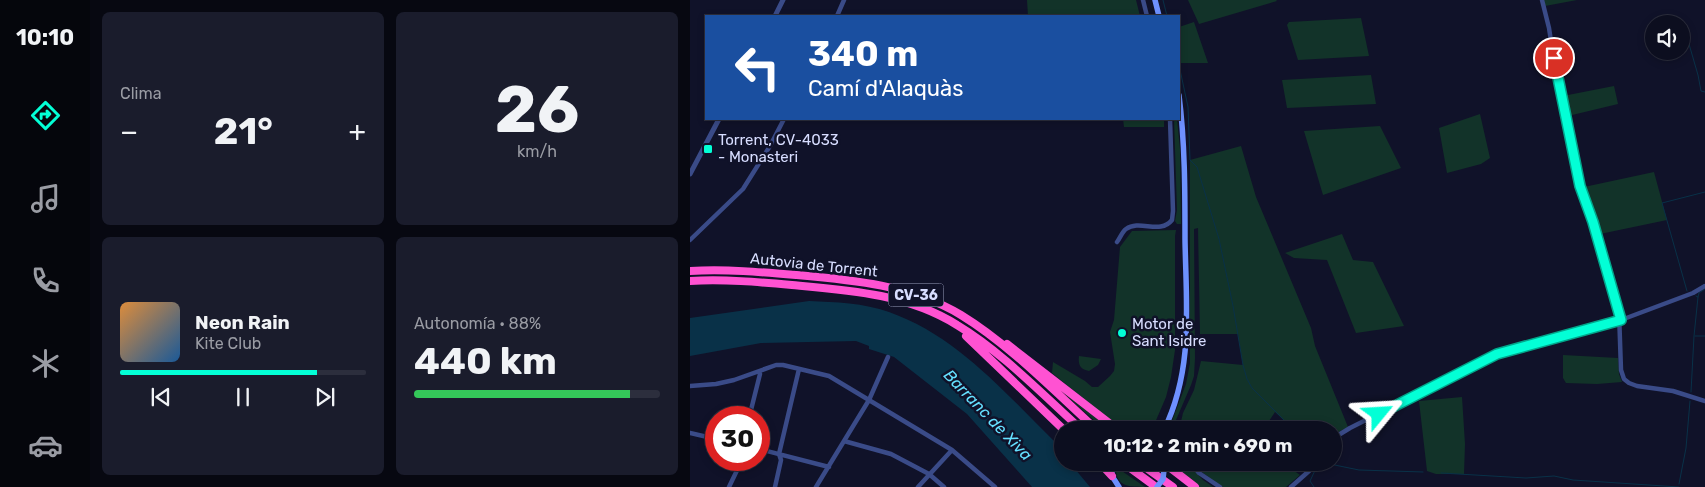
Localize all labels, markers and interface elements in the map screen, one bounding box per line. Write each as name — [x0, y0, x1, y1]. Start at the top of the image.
map controls — [1645, 15, 1690, 60]
button: sound — [1645, 15, 1690, 60]
text: 10:10 — [16, 24, 74, 51]
text: 340 m — [808, 33, 918, 75]
icon: left — [725, 35, 790, 100]
pin — [1533, 37, 1575, 79]
icon: arrive — [1540, 44, 1568, 72]
text: 26 — [495, 71, 579, 148]
text: Camí d'Alaquàs — [808, 75, 963, 102]
text: Clima — [120, 84, 161, 103]
icon: directions — [28, 98, 63, 133]
text: 21° — [214, 108, 273, 154]
text: − — [120, 115, 138, 148]
text: + — [349, 115, 366, 148]
place label: Torrent, CV-4033 - Monasteri — [718, 131, 839, 166]
text: km/h — [517, 142, 557, 161]
marker: Torrent, CV-4033 - Monasteri — [702, 143, 714, 155]
icon: music — [28, 181, 63, 216]
street label: Autovia de Torrent — [749, 249, 879, 281]
icon: phone — [28, 263, 63, 298]
road number: CV-36 — [888, 284, 944, 306]
text: Neon Rain — [195, 311, 290, 334]
text: Autonomía · 88% — [414, 314, 541, 333]
place label: Motor de Sant Isidre — [1132, 315, 1206, 350]
marker: Motor de Sant Isidre — [1116, 327, 1128, 339]
text: Kite Club — [195, 334, 261, 353]
text: 440 km — [414, 338, 557, 384]
icon: climate — [28, 346, 63, 381]
water label: Barranc de Xiva — [940, 366, 1036, 464]
icon: previous — [147, 383, 175, 411]
icon: pause — [229, 383, 257, 411]
icon: next — [311, 383, 339, 411]
position arrow — [1352, 387, 1404, 439]
speed limit sign: 30 — [705, 406, 770, 471]
icon: car — [28, 428, 63, 463]
text: 10:12 · 2 min · 690 m — [1104, 434, 1292, 457]

